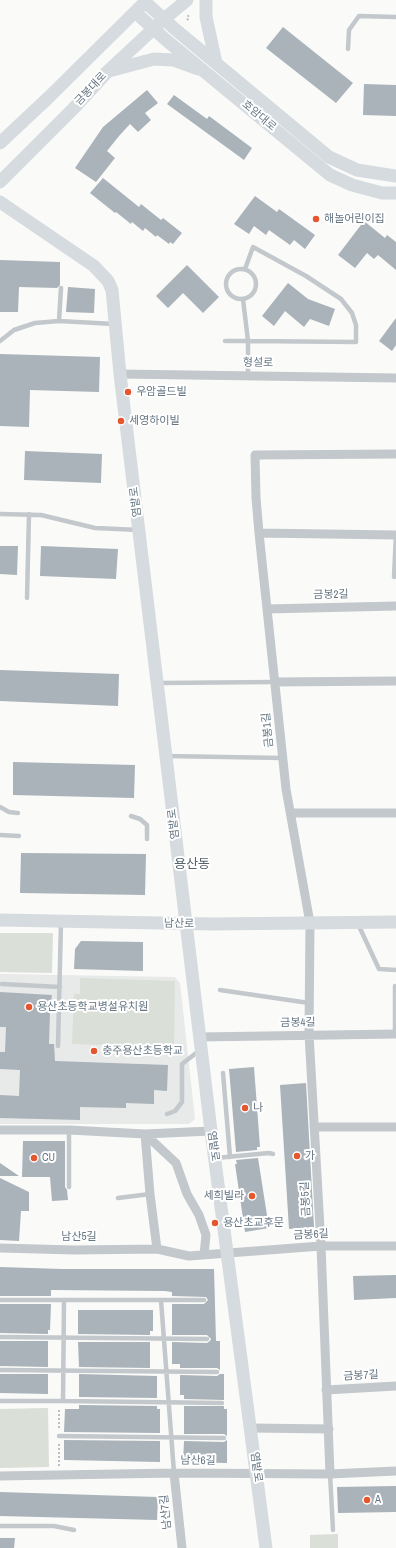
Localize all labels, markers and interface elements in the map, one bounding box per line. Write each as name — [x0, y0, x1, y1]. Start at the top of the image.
street label: 금봉대로 — [72, 70, 110, 108]
street label: 호암대로 — [239, 98, 279, 134]
place label: 해놀어린이집 — [324, 212, 385, 226]
marker: 해놀어린이집 — [311, 214, 321, 224]
street label: 형설로 — [243, 356, 273, 370]
place label: 우암골드빌 — [136, 385, 187, 399]
marker: 우암골드빌 — [123, 387, 133, 397]
place label: 세영하이빌 — [129, 414, 180, 428]
marker: 세영하이빌 — [116, 416, 126, 426]
street label: 염밭로 — [128, 486, 144, 518]
street label: 금봉2길 — [313, 588, 349, 602]
street label: 금봉1길 — [260, 712, 276, 748]
street label: 염밭로 — [166, 808, 182, 840]
district label: 용산동 — [174, 857, 210, 873]
street label: 남산로 — [164, 917, 194, 931]
place label: 용산초등학교병설유치원 — [37, 1000, 148, 1014]
marker: 용산초등학교병설유치원 — [24, 1002, 34, 1012]
street label: 금봉4길 — [280, 1016, 316, 1030]
place label: 충주용산초등학교 — [102, 1044, 183, 1058]
marker: 충주용산초등학교 — [89, 1046, 99, 1056]
place label: 나 — [253, 1101, 263, 1115]
marker: 나 — [240, 1103, 250, 1113]
street label: 염밭로 — [204, 1130, 222, 1162]
place label: 가 — [305, 1149, 315, 1163]
place label: CU — [42, 1151, 55, 1165]
marker: 가 — [292, 1151, 302, 1161]
marker: CU — [29, 1153, 39, 1163]
street label: 금봉5길 — [298, 1181, 314, 1217]
place label: 세희빌라 — [204, 1189, 244, 1203]
marker: 세희빌라 — [247, 1191, 257, 1201]
place label: 용산초교후문 — [223, 1216, 284, 1230]
marker: 용산초교후문 — [210, 1218, 220, 1228]
street label: 금봉6길 — [293, 1227, 329, 1243]
street label: 남산5길 — [61, 1230, 97, 1244]
street label: 금봉7길 — [343, 1368, 379, 1384]
street label: 염밭로 — [247, 1451, 265, 1483]
street label: 남산6길 — [180, 1454, 216, 1468]
place label: A — [375, 1493, 381, 1507]
street label: 남산7길 — [158, 1494, 174, 1530]
marker: A — [362, 1495, 372, 1505]

